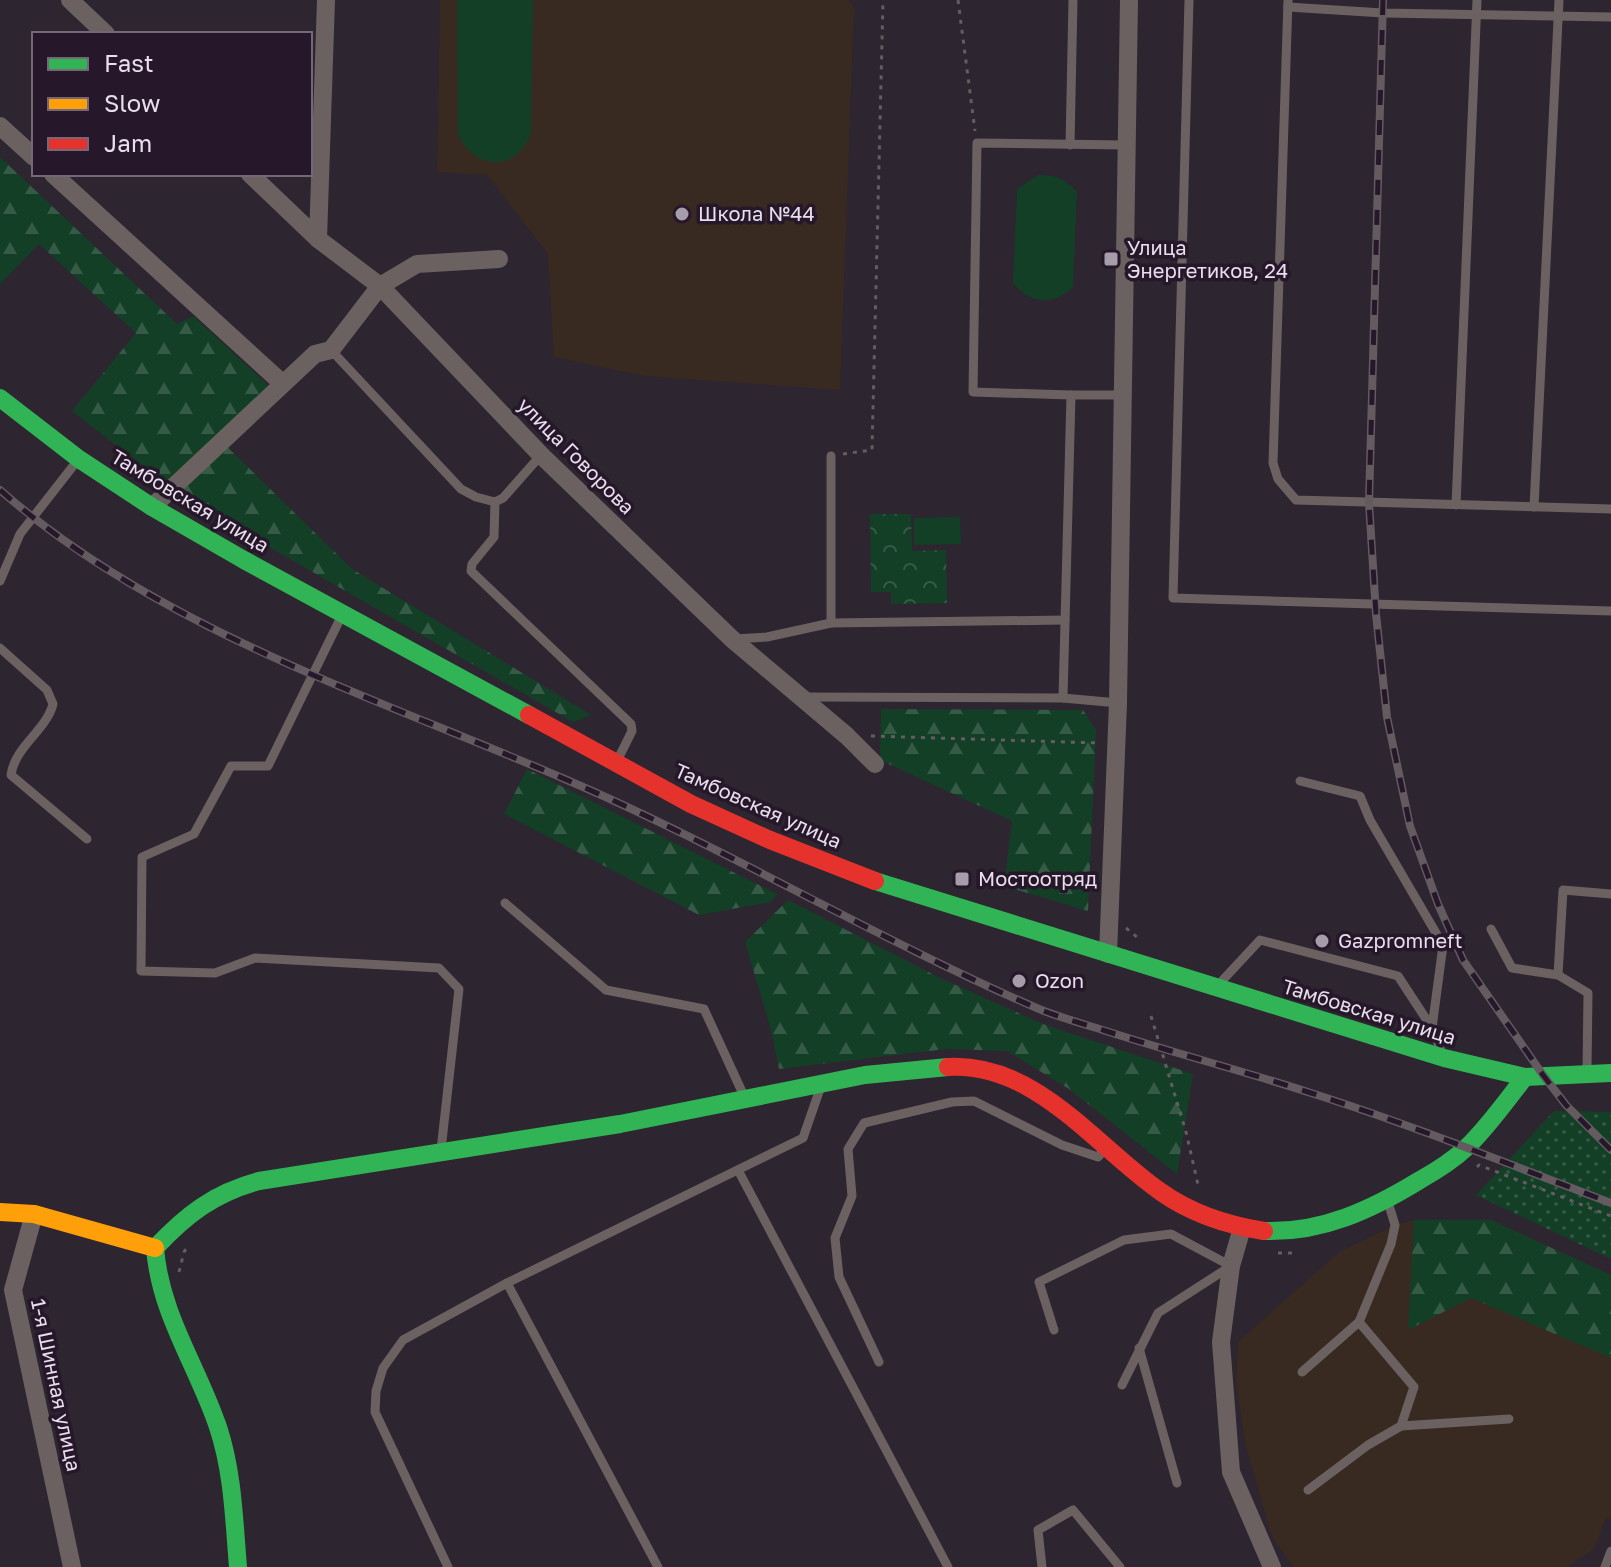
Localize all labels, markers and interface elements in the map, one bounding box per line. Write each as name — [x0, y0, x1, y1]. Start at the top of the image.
legend — [32, 32, 312, 176]
text: Fast — [104, 48, 154, 77]
text: Slow — [104, 88, 160, 117]
text: Jam — [104, 128, 152, 157]
place label: Школа №44 — [698, 201, 815, 225]
marker: Школа №44 — [673, 205, 691, 223]
place label: Улица Энергетиков, 24 — [1127, 235, 1288, 282]
marker: Улица Энергетиков, 24 — [1102, 250, 1120, 268]
street label: улица Говорова — [513, 392, 640, 519]
street label: Тамбовская улица — [107, 444, 274, 557]
street label: Тамбовская улица — [671, 758, 846, 853]
place label: Мостоотряд — [978, 866, 1097, 890]
marker: Мостоотряд — [953, 870, 971, 888]
place label: Gazpromneft — [1338, 928, 1462, 952]
marker: Gazpromneft — [1313, 932, 1331, 950]
place label: Ozon — [1035, 968, 1084, 992]
marker: Ozon — [1010, 972, 1028, 990]
street label: Тамбовская улица — [1280, 973, 1459, 1049]
street label: 1-я Шинная улица — [27, 1296, 87, 1473]

